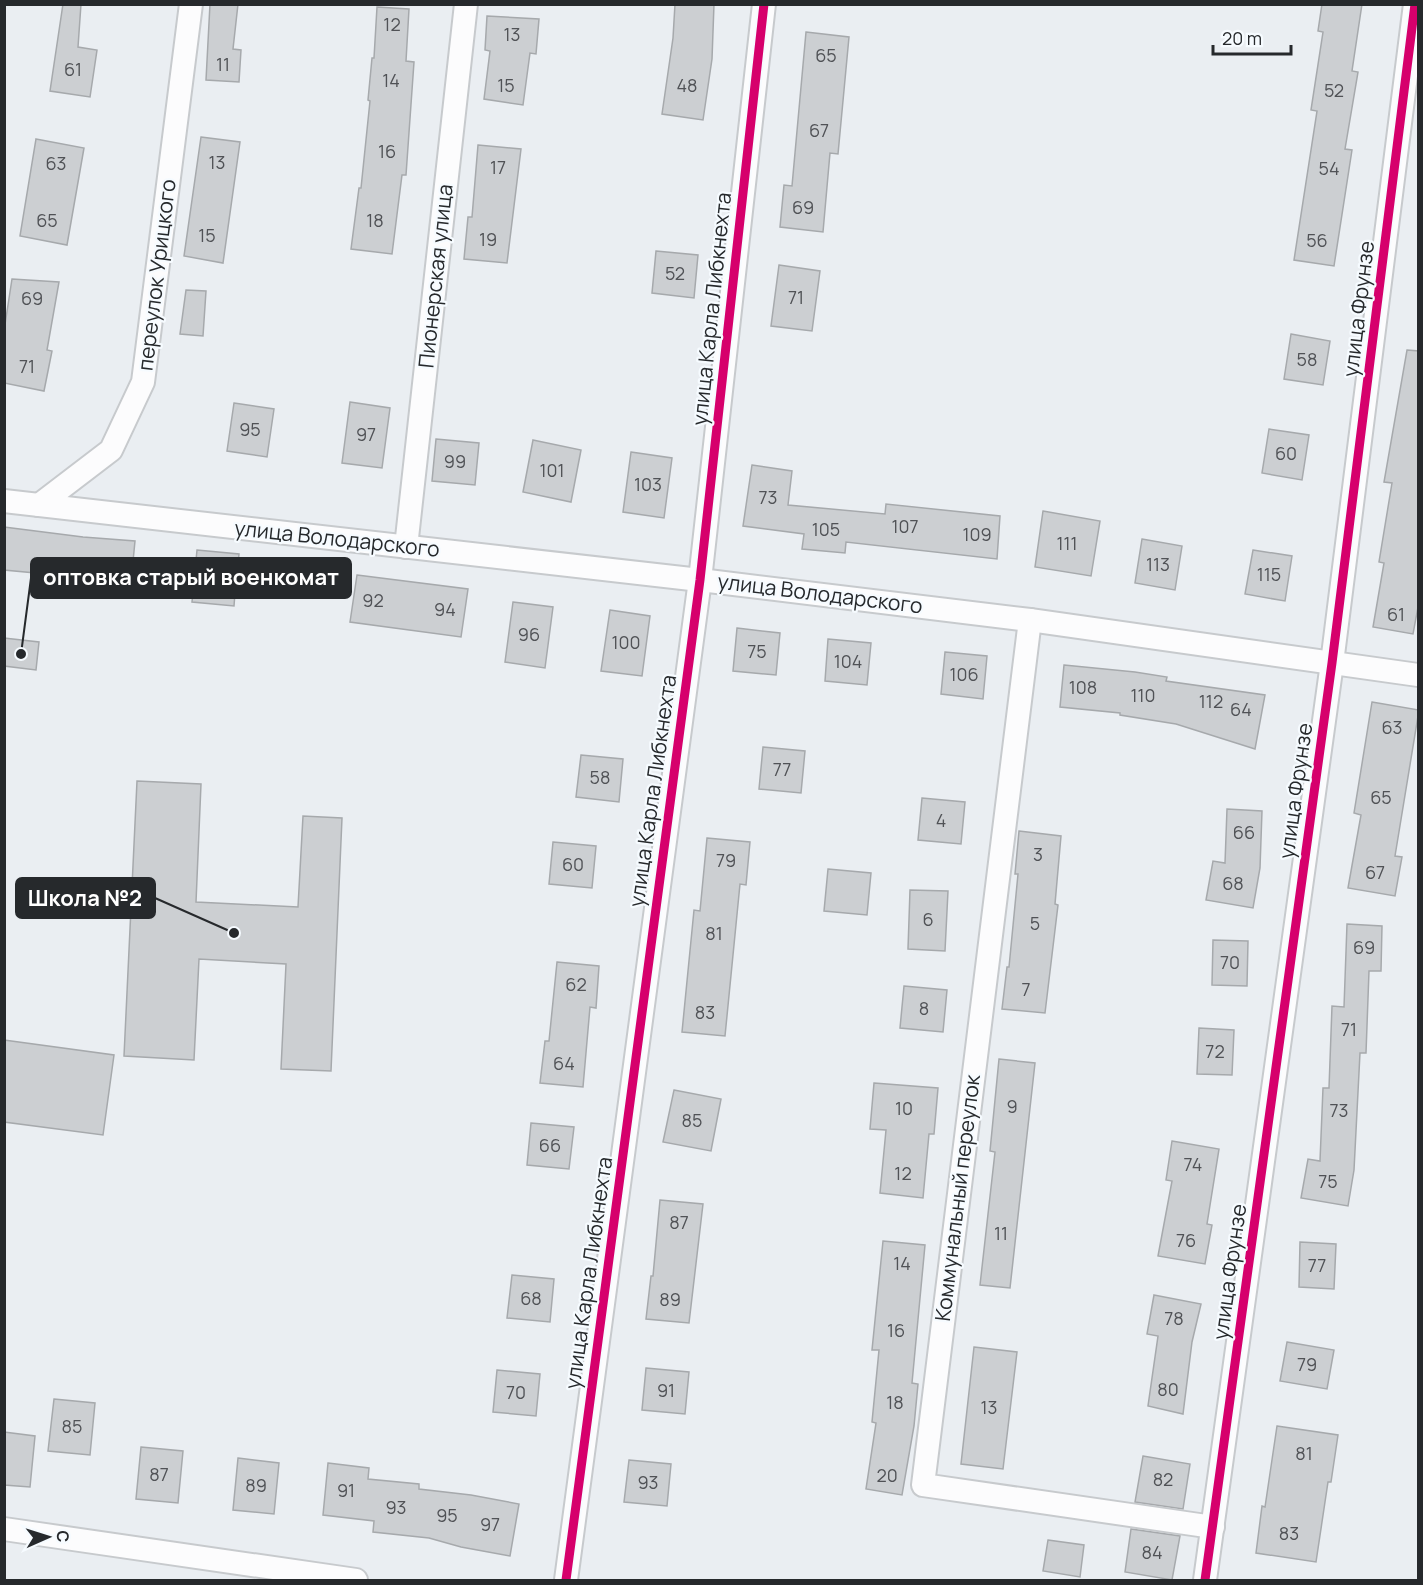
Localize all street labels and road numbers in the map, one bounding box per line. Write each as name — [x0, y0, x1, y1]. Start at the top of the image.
street label: переулок Урицкого — [130, 178, 182, 372]
street label: Пионерская улица — [411, 183, 459, 369]
street label: улица Карла Либкнехта — [685, 191, 737, 427]
street label: улица Фрунзе — [1336, 239, 1380, 379]
street label: улица Володарского — [233, 513, 441, 563]
street label: улица Володарского — [716, 567, 924, 619]
street label: улица Карла Либкнехта — [622, 673, 682, 909]
street label: улица Фрунзе — [1272, 721, 1318, 861]
street label: Коммунальный переулок — [928, 1072, 986, 1323]
street label: улица Карла Либкнехта — [558, 1155, 618, 1391]
street label: улица Фрунзе — [1206, 1202, 1252, 1342]

